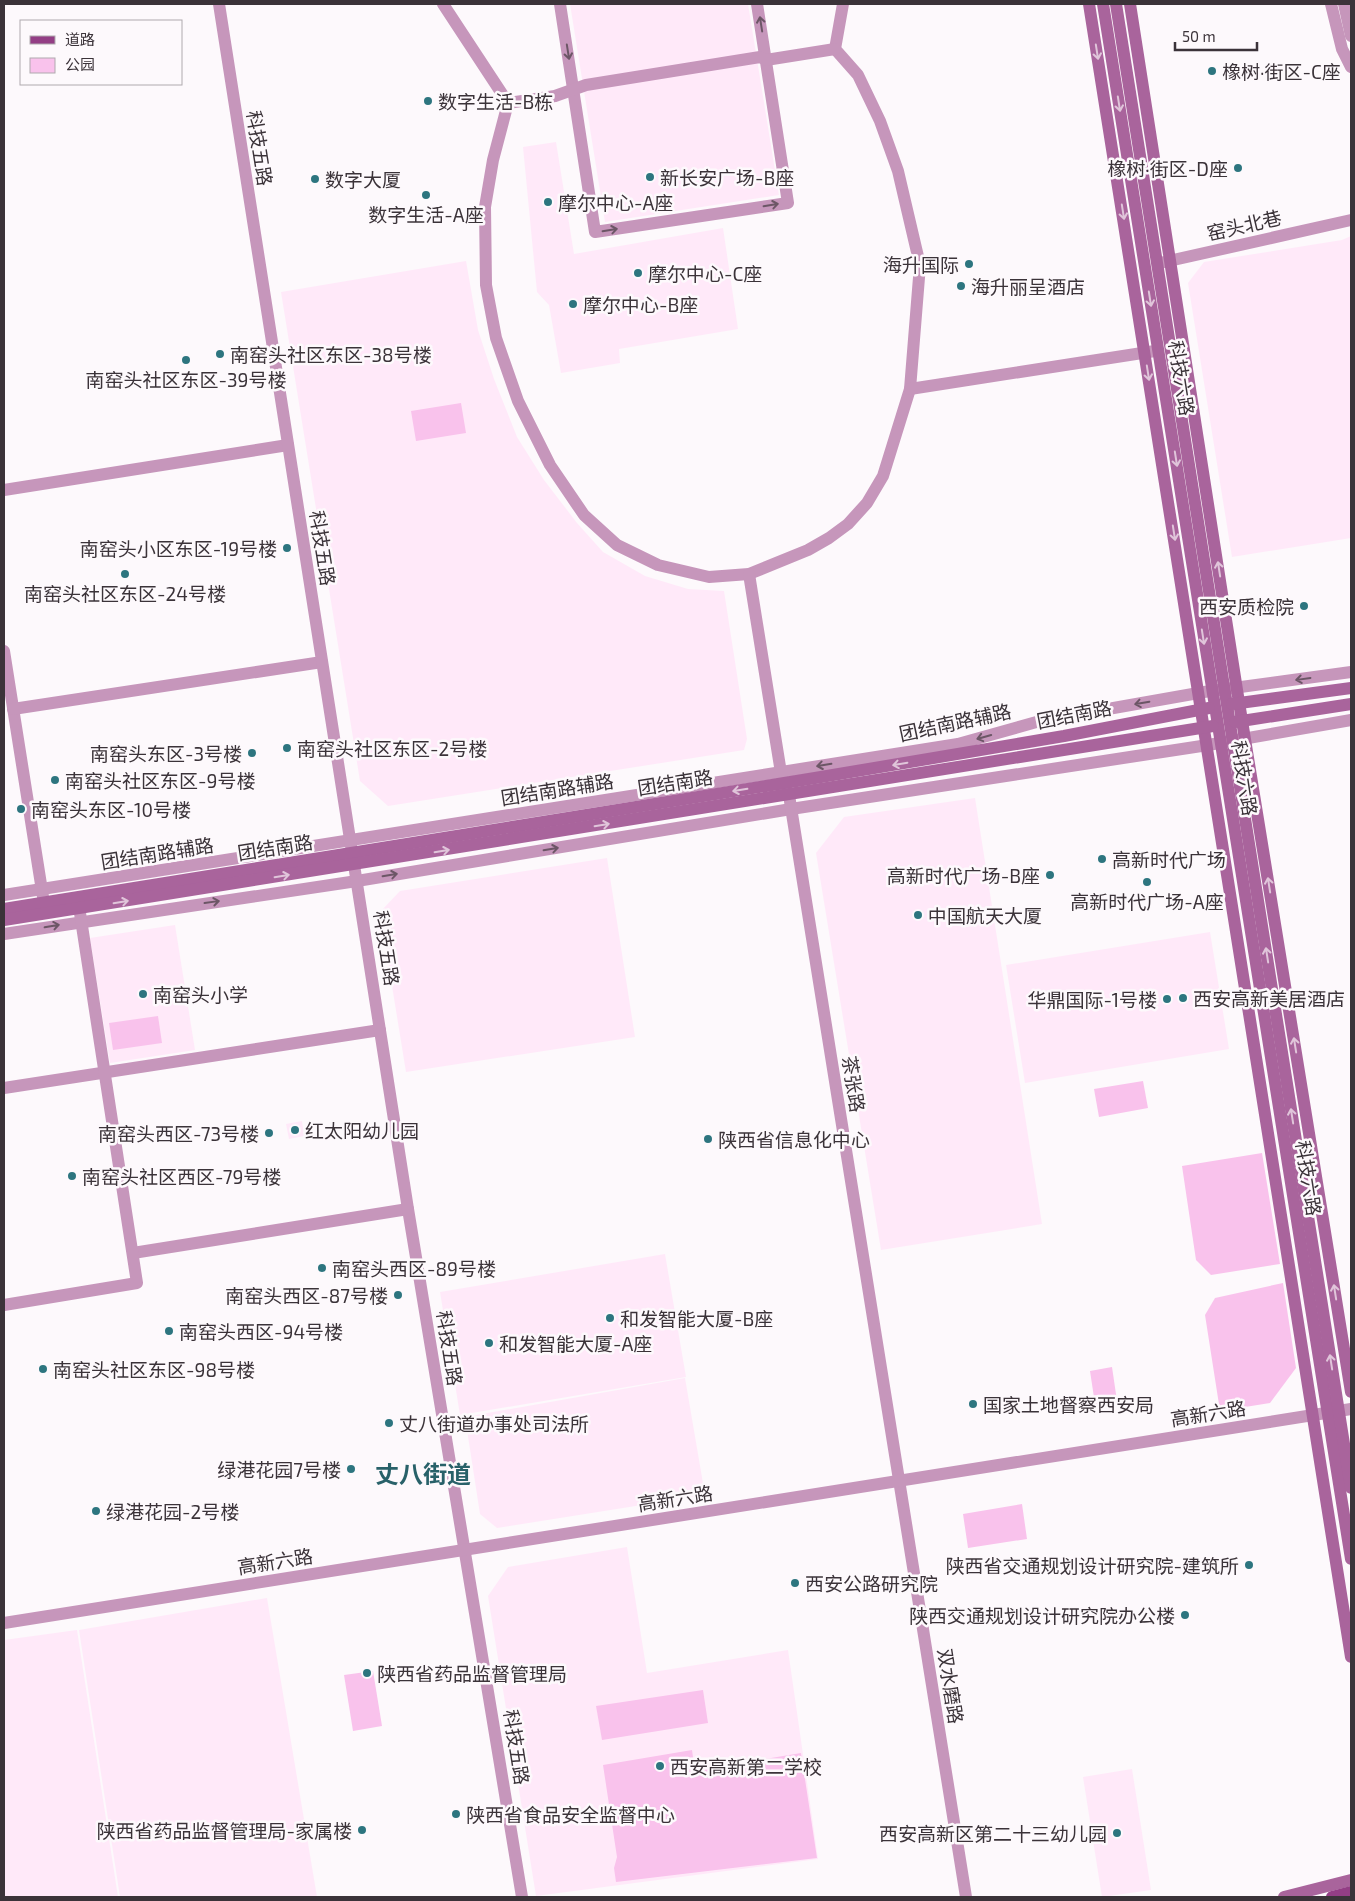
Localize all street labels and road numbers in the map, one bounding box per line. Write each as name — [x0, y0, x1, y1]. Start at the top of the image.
street label: 科技五路 — [243, 109, 277, 187]
street label: 窑头北巷 — [1204, 205, 1284, 245]
street label: 科技六路 — [1165, 339, 1199, 417]
street label: 科技五路 — [306, 509, 340, 587]
street label: 团结南路 — [1034, 695, 1114, 733]
street label: 团结南路辅路 — [897, 699, 1013, 745]
street label: 科技六路 — [1228, 739, 1262, 817]
street label: 团结南路 — [636, 765, 714, 799]
street label: 团结南路辅路 — [499, 769, 615, 809]
street label: 团结南路 — [236, 830, 314, 864]
street label: 团结南路辅路 — [99, 833, 215, 873]
street label: 科技五路 — [370, 909, 404, 987]
street label: 茶张路 — [838, 1054, 870, 1114]
street label: 科技六路 — [1292, 1139, 1326, 1217]
street label: 科技五路 — [433, 1309, 467, 1387]
street label: 高新六路 — [1169, 1396, 1247, 1430]
street label: 高新六路 — [636, 1481, 714, 1515]
street label: 高新六路 — [236, 1544, 314, 1578]
street label: 双水磨路 — [934, 1647, 968, 1725]
street label: 科技五路 — [500, 1708, 534, 1786]

